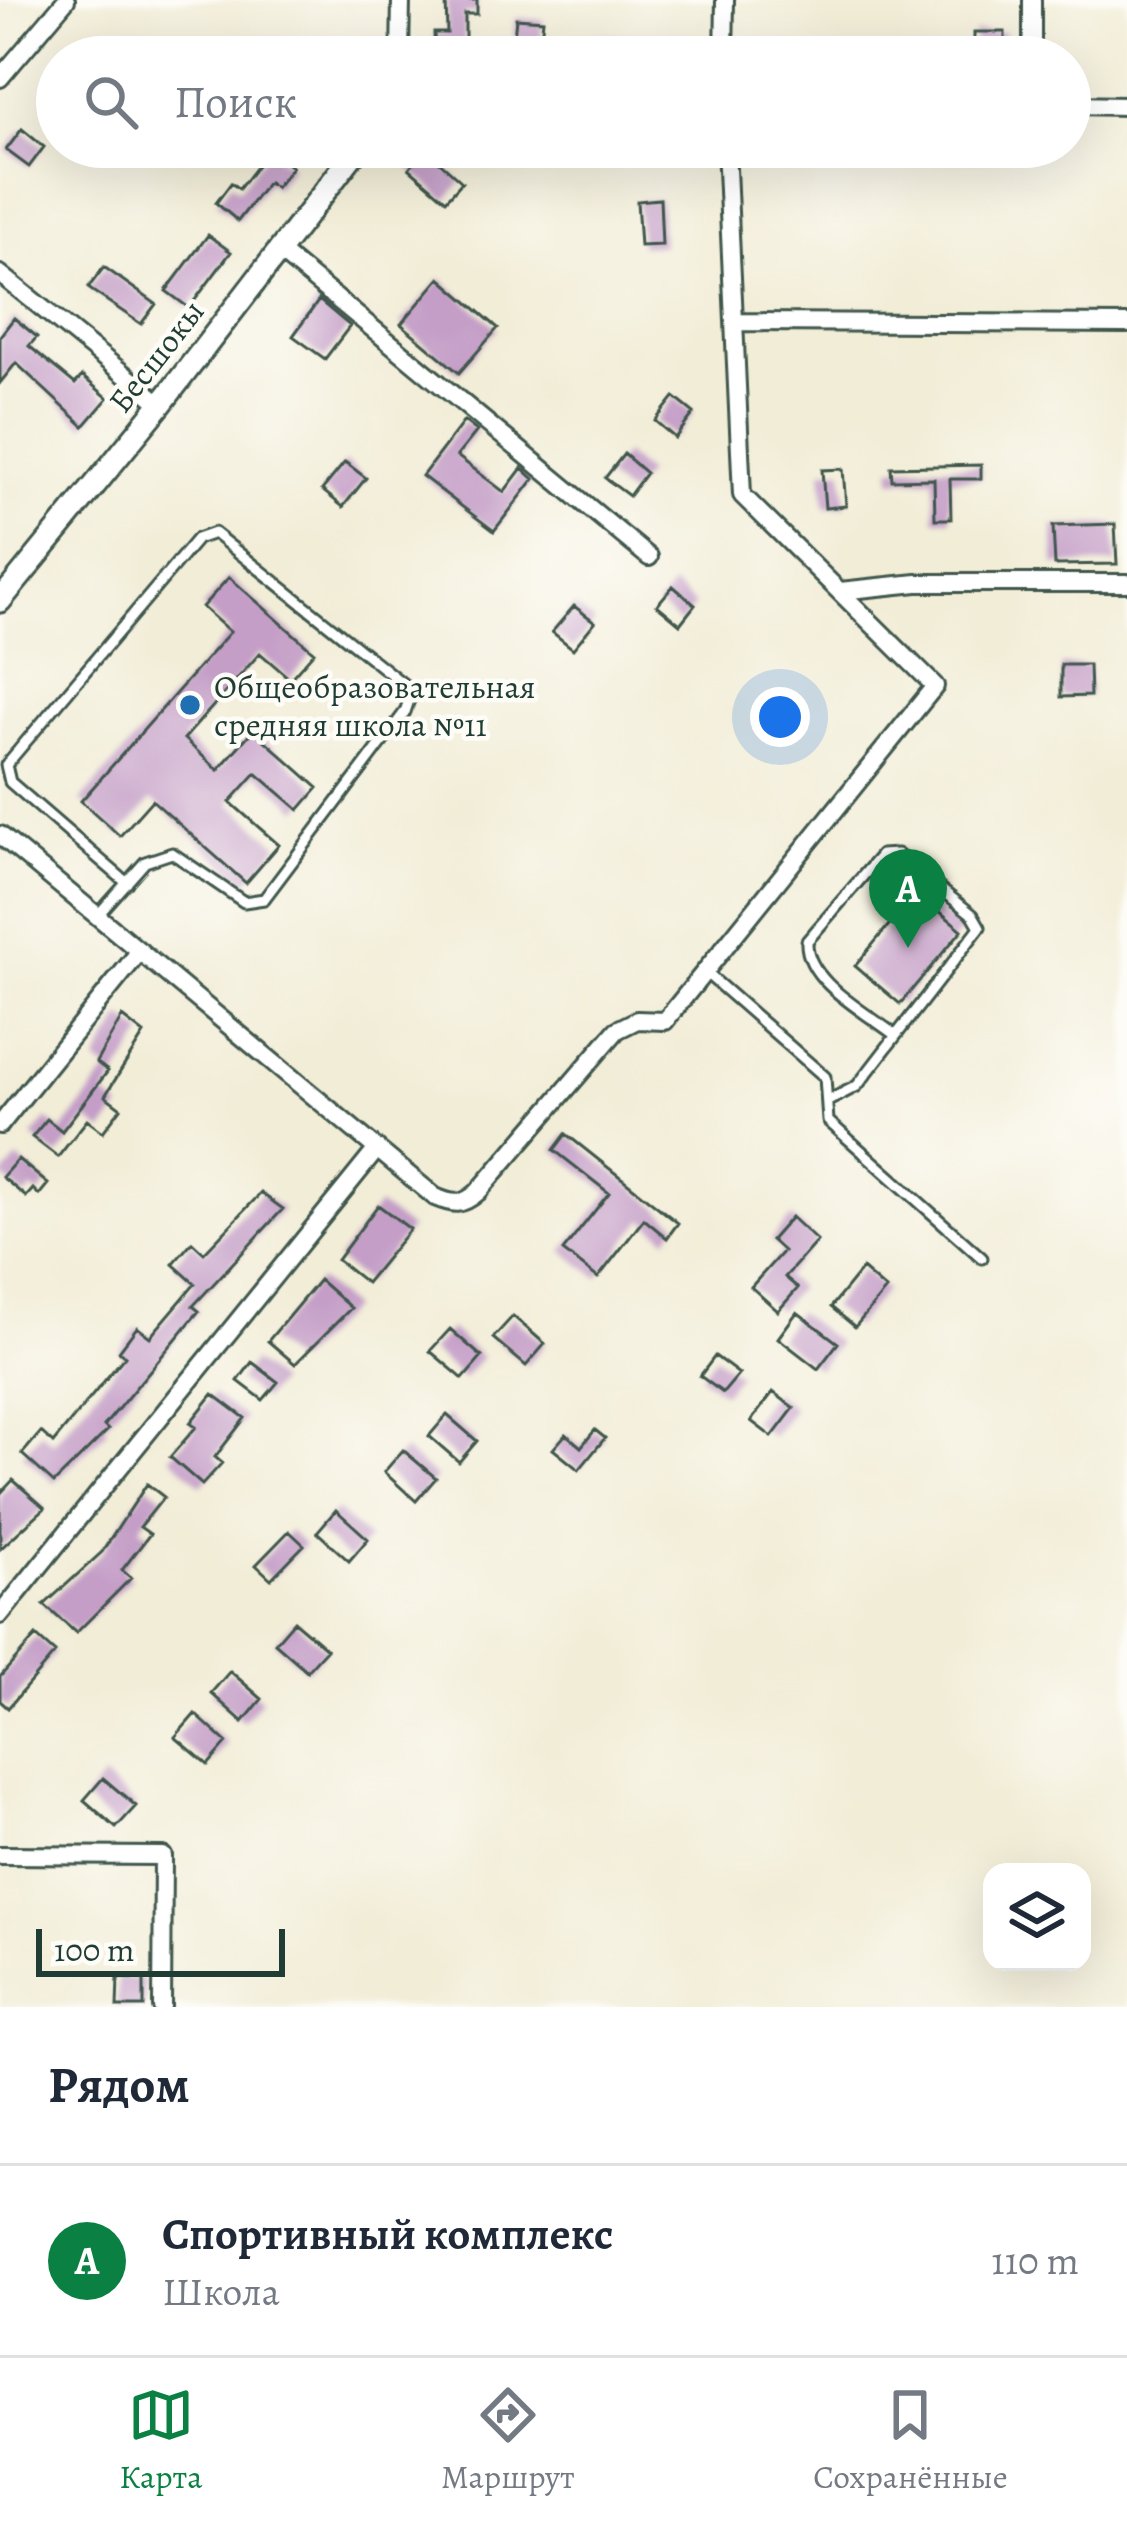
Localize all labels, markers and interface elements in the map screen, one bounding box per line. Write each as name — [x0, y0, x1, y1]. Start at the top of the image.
search box — [36, 36, 1091, 168]
icon: search — [78, 69, 144, 135]
text: Поиск — [174, 71, 297, 133]
street label: Бесшокы — [98, 290, 214, 422]
place label: Общеобразовательная средняя школа №11 — [214, 664, 536, 747]
your location — [750, 687, 810, 747]
marker: Общеобразовательная средняя школа №11 — [177, 692, 203, 718]
pin: A — [869, 849, 947, 948]
map controls — [983, 1863, 1091, 1971]
button: layers — [983, 1863, 1091, 1971]
scale bar — [36, 1923, 285, 1976]
text: 100 m — [54, 1927, 134, 1972]
text: Рядом — [48, 2050, 190, 2120]
text: Спортивный комплекс — [162, 2203, 613, 2265]
text: A — [75, 2234, 99, 2287]
text: 110 m — [991, 2234, 1079, 2287]
text: Школа — [162, 2265, 280, 2318]
tab: Карта — [119, 2382, 202, 2499]
tab: Маршрут — [441, 2382, 575, 2499]
tab: Сохранённые — [813, 2382, 1008, 2499]

